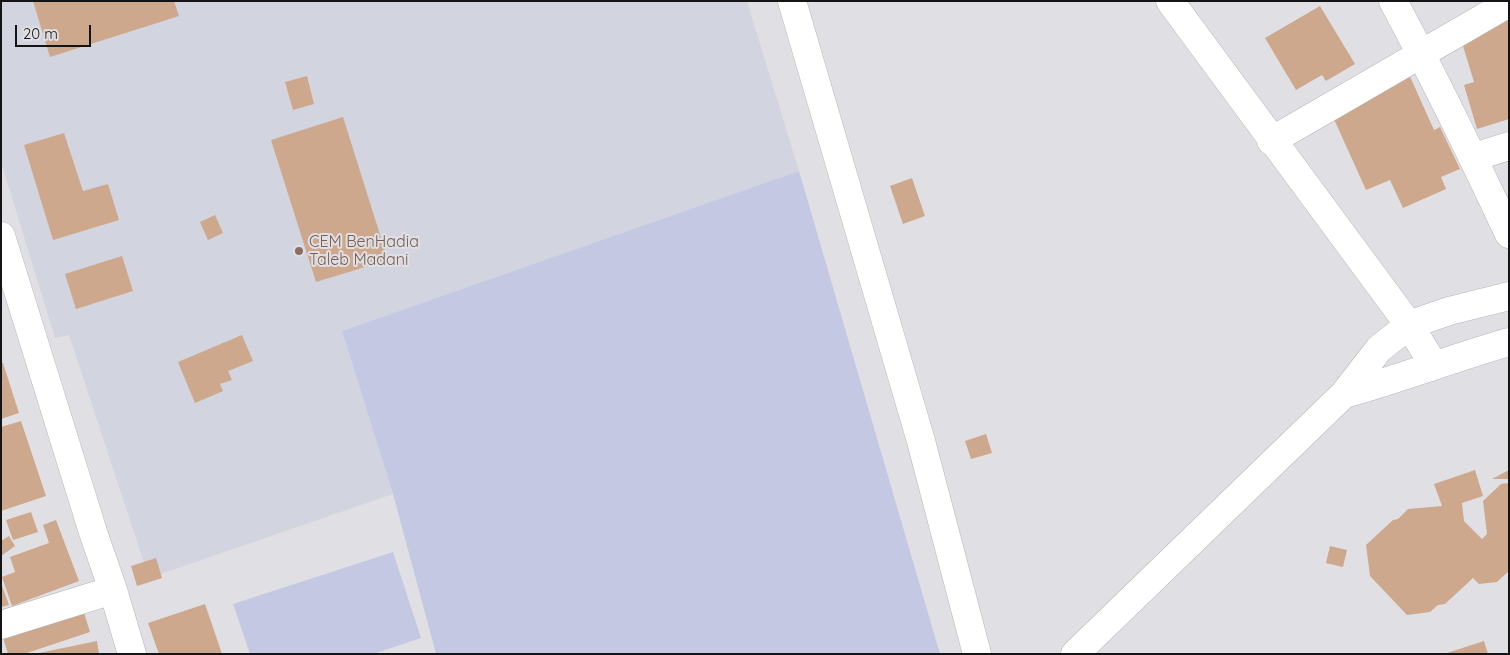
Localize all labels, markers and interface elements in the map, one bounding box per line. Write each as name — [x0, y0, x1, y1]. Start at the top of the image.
scale bar — [18, 15, 94, 47]
text: 20 m — [23, 24, 58, 43]
place label: CEM BenHadia Taleb Madani — [309, 232, 419, 270]
marker: CEM BenHadia Taleb Madani — [293, 245, 305, 257]

